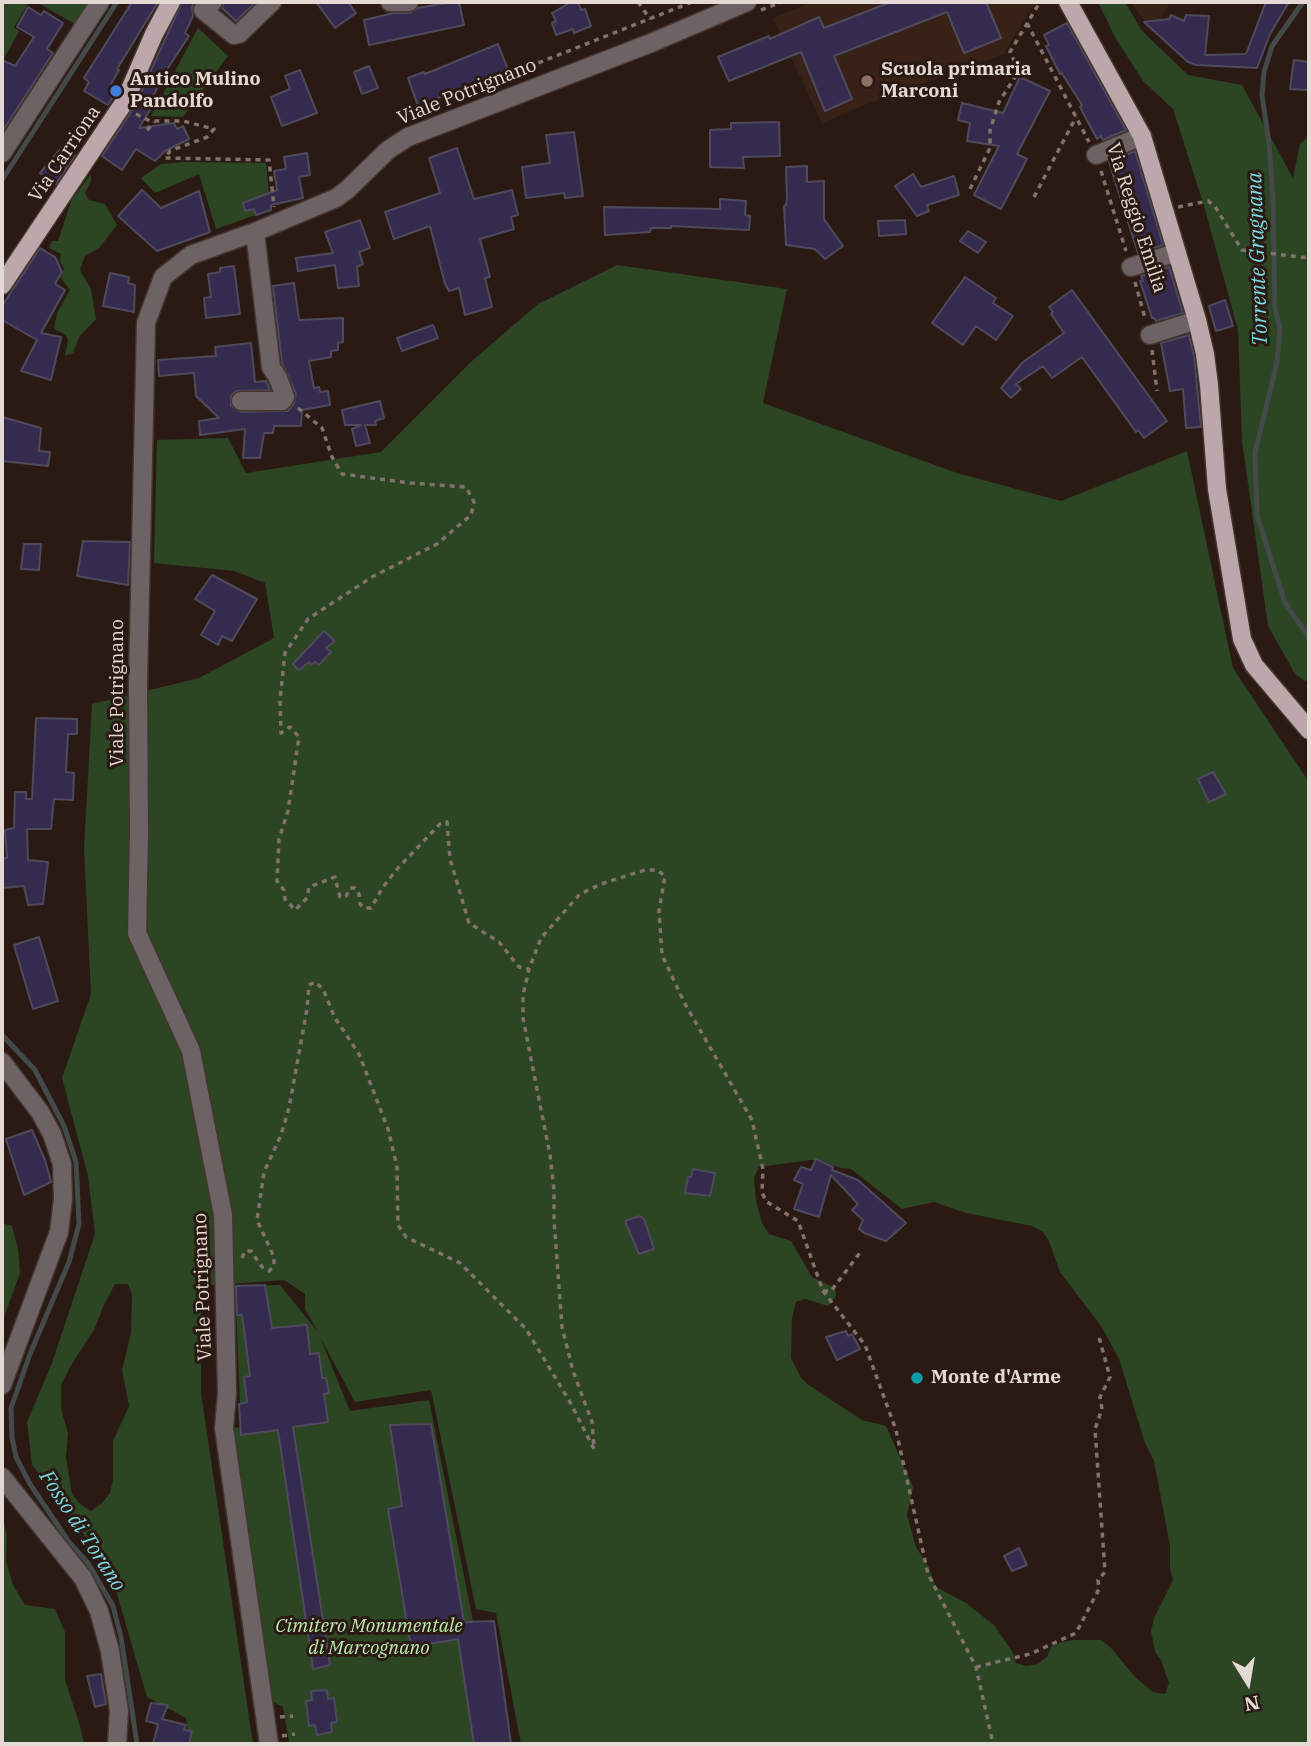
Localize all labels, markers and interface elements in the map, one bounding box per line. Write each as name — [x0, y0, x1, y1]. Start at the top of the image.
street label: Viale Potrignano — [394, 54, 540, 130]
place label: Scuola primaria Marconi — [881, 59, 1032, 103]
place label: Antico Mulino Pandolfo — [130, 69, 261, 113]
marker: Scuola primaria Marconi — [859, 73, 875, 89]
marker: Antico Mulino Pandolfo — [108, 83, 124, 99]
street label: Via Carriona — [24, 101, 106, 207]
street label: Via Reggio Emilia — [1101, 140, 1171, 296]
water label: Torrente Gragnana — [1242, 172, 1274, 346]
street label: Viale Potrignano — [107, 619, 129, 767]
street label: Viale Potrignano — [189, 1213, 217, 1361]
place label: Monte d'Arme — [931, 1367, 1061, 1389]
marker: Monte d'Arme — [909, 1370, 925, 1386]
water label: Fosso di Torano — [34, 1466, 130, 1596]
park label: Cimitero Monumentale di Marcognano — [275, 1616, 463, 1660]
north arrow — [1213, 1648, 1283, 1718]
text: N — [1242, 1690, 1262, 1717]

